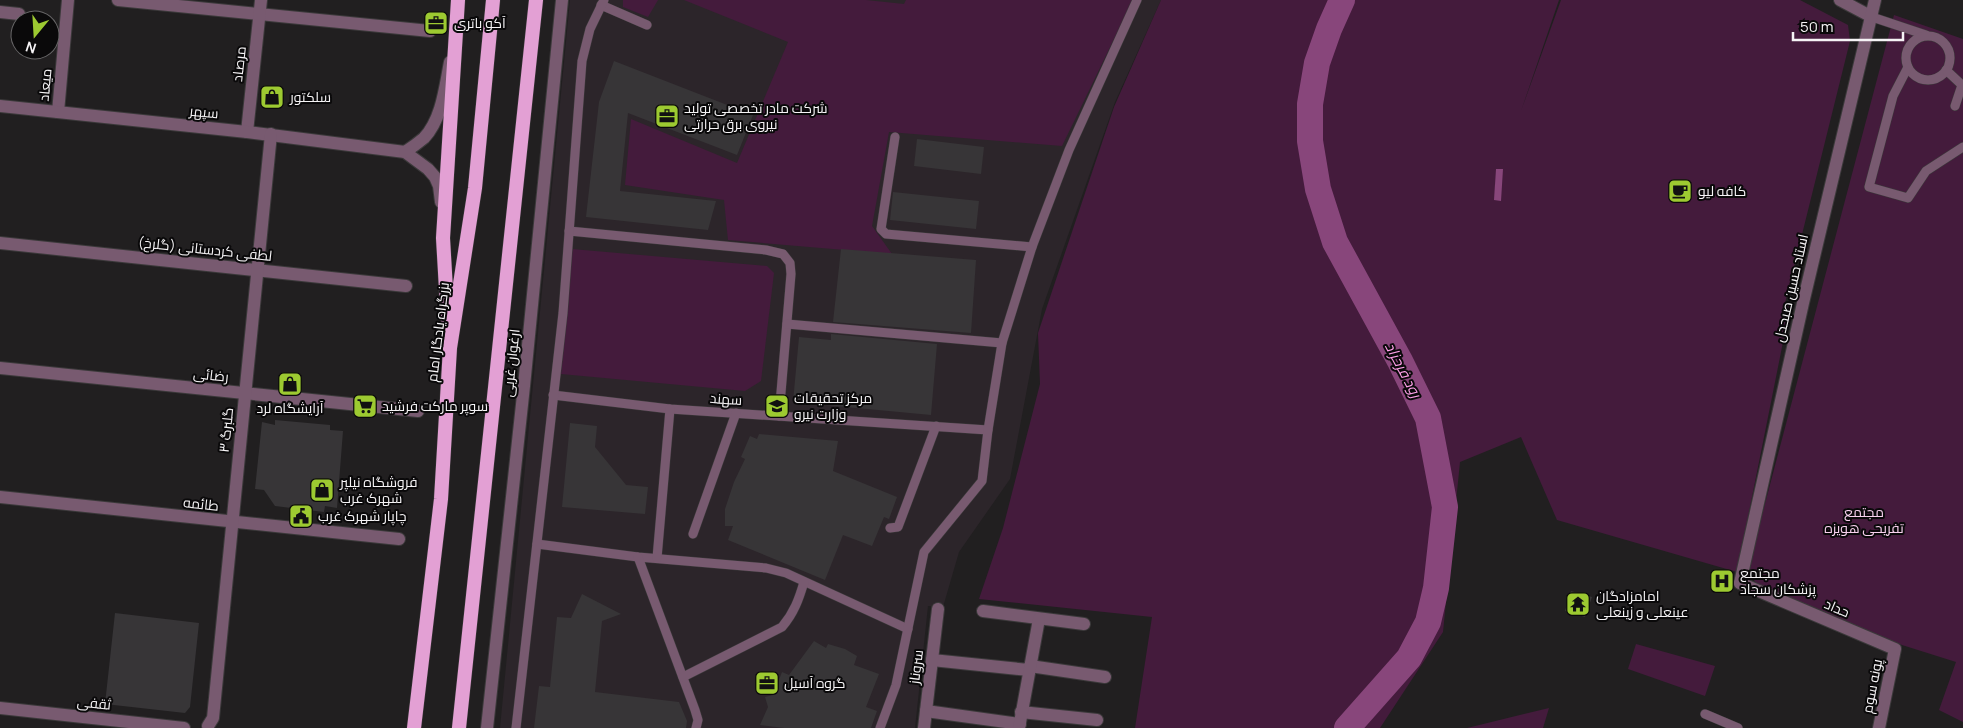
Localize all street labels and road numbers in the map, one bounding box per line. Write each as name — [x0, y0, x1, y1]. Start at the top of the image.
street label: مرصاد — [227, 45, 250, 83]
street label: میعاد — [34, 68, 55, 102]
street label: سپهر — [187, 100, 220, 123]
street label: لطفی کردستانی (گلرخ) — [137, 232, 273, 265]
street label: استاد حسین صبحدل — [1769, 232, 1812, 344]
street label: بزرگراه یادگار امام — [422, 281, 454, 383]
street label: ارغوان غربی — [497, 328, 524, 398]
street label: رضائی — [192, 363, 230, 386]
street label: سهند — [709, 388, 743, 409]
street label: گلبرگ ۳ — [214, 406, 237, 453]
street label: طائمه — [182, 492, 220, 515]
street label: حداد — [1822, 594, 1853, 621]
street label: سروناز — [904, 649, 927, 686]
street label: پونه سوم — [1857, 657, 1887, 715]
street label: ثقفی — [76, 691, 112, 714]

